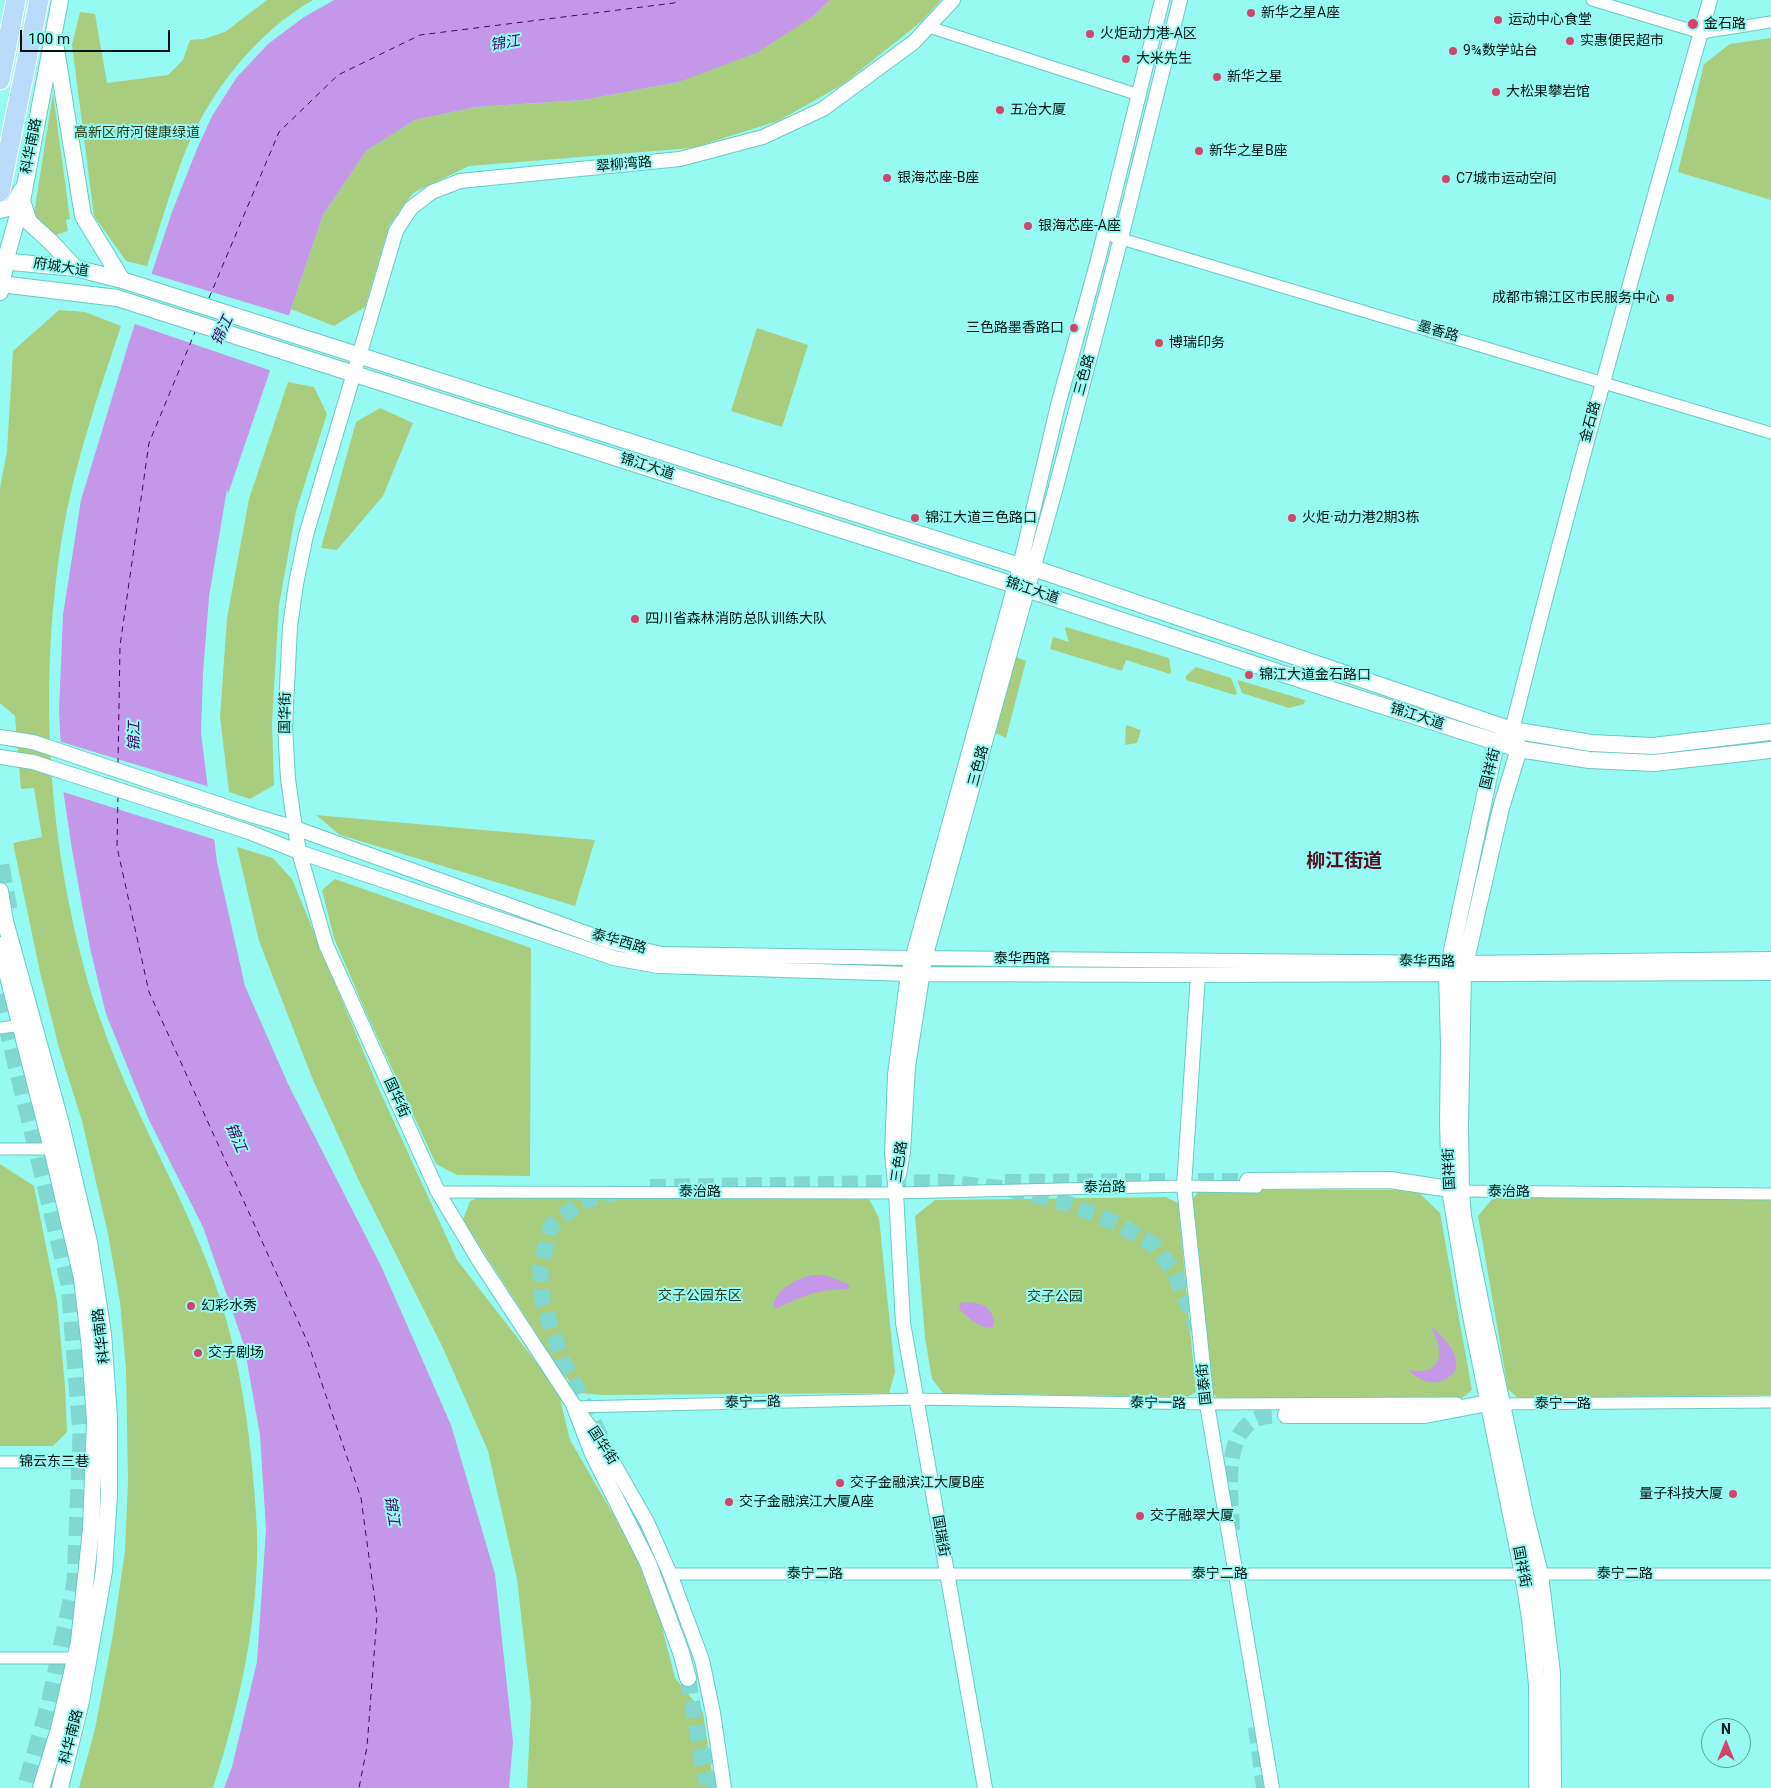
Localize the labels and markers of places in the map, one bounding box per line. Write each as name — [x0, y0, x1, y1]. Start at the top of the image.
place label: 新华之星A座 — [1261, 5, 1340, 21]
marker: 新华之星A座 — [1245, 7, 1257, 19]
place label: 运动中心食堂 — [1508, 12, 1592, 28]
marker: 运动中心食堂 — [1492, 14, 1504, 26]
place label: 金石路 — [1704, 16, 1746, 32]
marker: 金石路 — [1686, 17, 1700, 31]
place label: 火炬动力港-A区 — [1100, 26, 1197, 42]
marker: 火炬动力港-A区 — [1084, 28, 1096, 40]
place label: 实惠便民超市 — [1580, 33, 1664, 49]
marker: 实惠便民超市 — [1564, 35, 1576, 47]
place label: 9¾数学站台 — [1463, 43, 1538, 59]
marker: 9¾数学站台 — [1447, 45, 1459, 57]
place label: 大米先生 — [1136, 51, 1192, 67]
marker: 大米先生 — [1120, 53, 1132, 65]
place label: 新华之星 — [1227, 69, 1283, 85]
marker: 新华之星 — [1211, 71, 1223, 83]
place label: 大松果攀岩馆 — [1506, 84, 1590, 100]
marker: 大松果攀岩馆 — [1490, 86, 1502, 98]
place label: 五冶大厦 — [1010, 102, 1066, 118]
marker: 五冶大厦 — [994, 104, 1006, 116]
place label: 新华之星B座 — [1209, 143, 1288, 159]
marker: 新华之星B座 — [1193, 145, 1205, 157]
place label: 银海芯座-B座 — [897, 170, 980, 186]
place label: C7城市运动空间 — [1456, 171, 1557, 187]
marker: 银海芯座-B座 — [881, 172, 893, 184]
marker: C7城市运动空间 — [1440, 173, 1452, 185]
place label: 银海芯座-A座 — [1038, 218, 1121, 234]
marker: 银海芯座-A座 — [1022, 220, 1034, 232]
place label: 成都市锦江区市民服务中心 — [1492, 290, 1660, 306]
marker: 成都市锦江区市民服务中心 — [1664, 292, 1676, 304]
place label: 三色路墨香路口 — [966, 320, 1064, 336]
marker: 三色路墨香路口 — [1068, 322, 1080, 334]
place label: 博瑞印务 — [1169, 335, 1225, 351]
marker: 博瑞印务 — [1153, 337, 1165, 349]
place label: 锦江大道三色路口 — [925, 510, 1037, 526]
place label: 火炬·动力港2期3栋 — [1302, 510, 1419, 526]
marker: 锦江大道三色路口 — [909, 512, 921, 524]
marker: 火炬·动力港2期3栋 — [1286, 512, 1298, 524]
place label: 四川省森林消防总队训练大队 — [645, 611, 827, 627]
marker: 四川省森林消防总队训练大队 — [629, 613, 641, 625]
place label: 锦江大道金石路口 — [1259, 667, 1371, 683]
marker: 锦江大道金石路口 — [1243, 669, 1255, 681]
place label: 幻彩水秀 — [201, 1298, 257, 1314]
marker: 幻彩水秀 — [185, 1300, 197, 1312]
place label: 交子剧场 — [208, 1345, 264, 1361]
marker: 交子剧场 — [192, 1347, 204, 1359]
place label: 交子金融滨江大厦B座 — [850, 1475, 985, 1491]
marker: 交子金融滨江大厦B座 — [834, 1477, 846, 1489]
place label: 量子科技大厦 — [1639, 1486, 1723, 1502]
marker: 量子科技大厦 — [1727, 1488, 1739, 1500]
place label: 交子金融滨江大厦A座 — [739, 1494, 874, 1510]
marker: 交子金融滨江大厦A座 — [723, 1496, 735, 1508]
place label: 交子融翠大厦 — [1150, 1508, 1234, 1524]
marker: 交子融翠大厦 — [1134, 1510, 1146, 1522]

